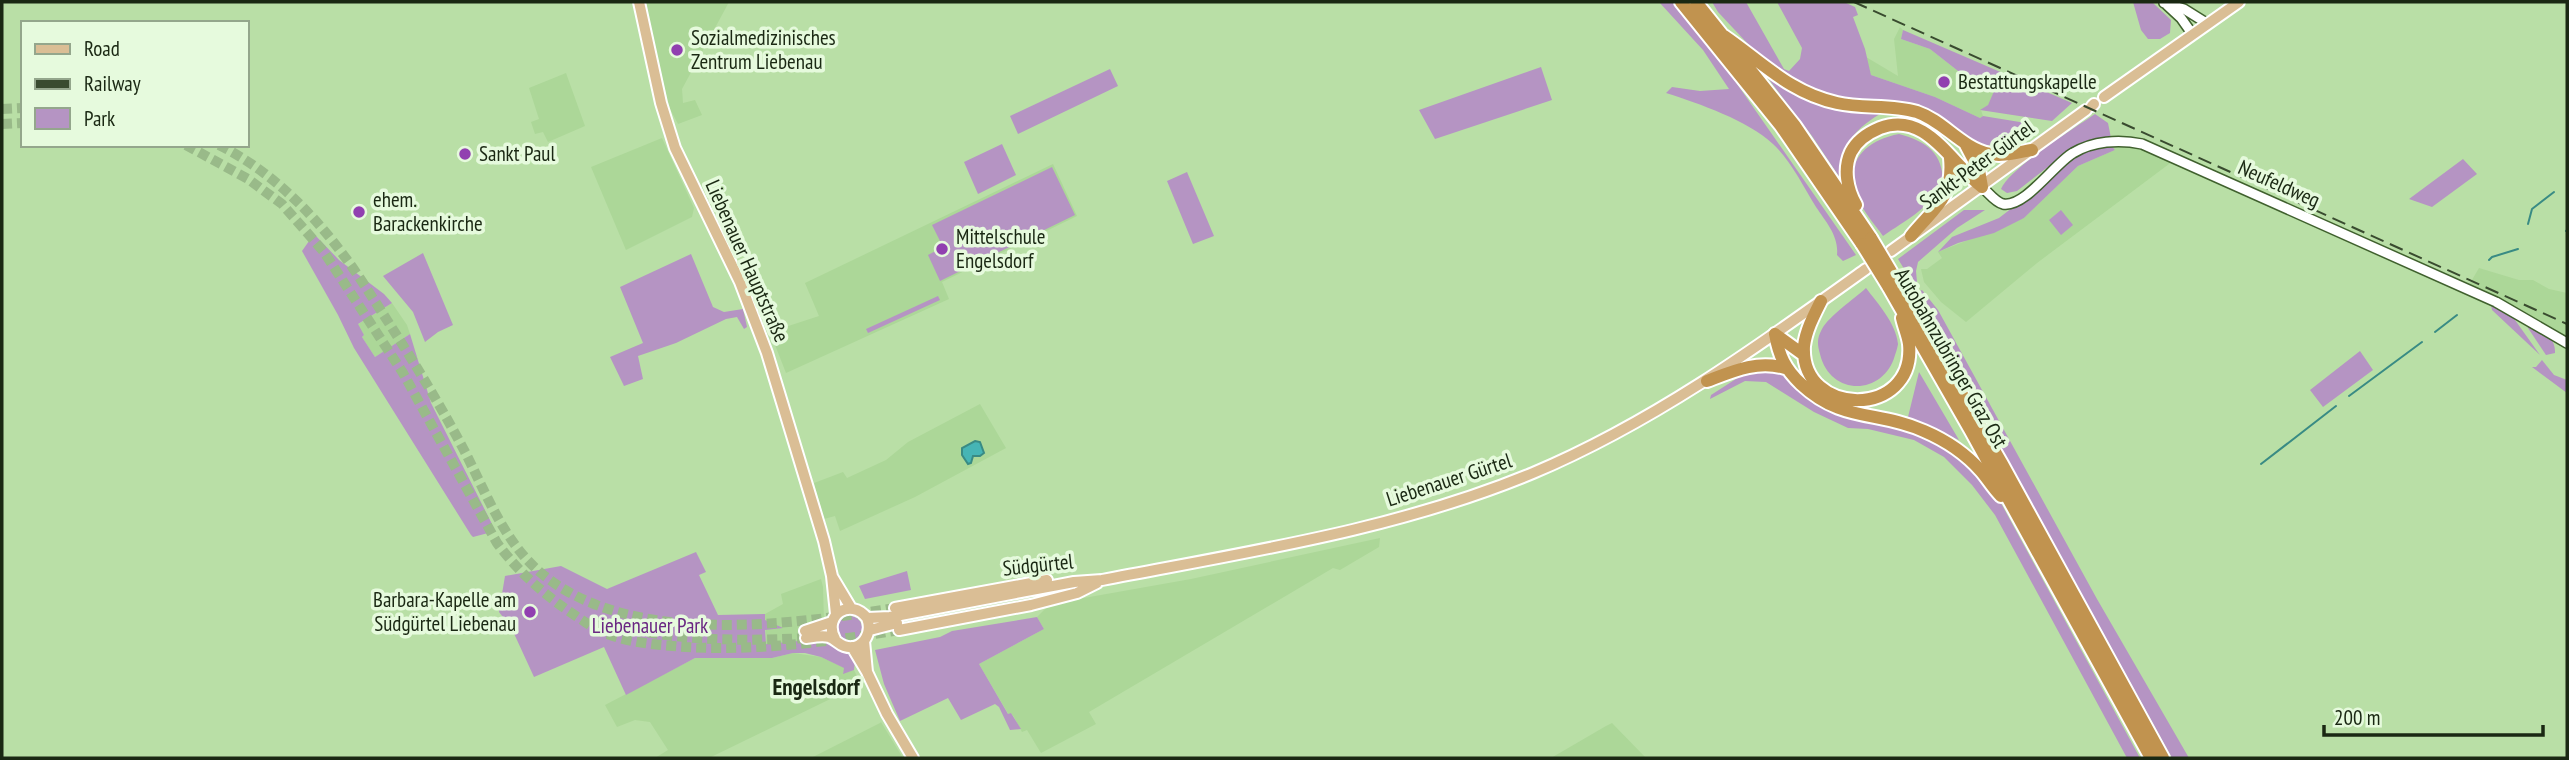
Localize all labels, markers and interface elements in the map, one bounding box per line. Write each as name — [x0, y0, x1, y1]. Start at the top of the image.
legend — [21, 21, 248, 147]
place label: Sozialmedizinisches Zentrum Liebenau — [691, 24, 836, 75]
text: Road — [84, 35, 120, 62]
marker: Sozialmedizinisches Zentrum Liebenau — [669, 42, 685, 58]
place label: Bestattungskapelle — [1958, 68, 2097, 95]
text: Railway — [84, 70, 141, 97]
marker: Bestattungskapelle — [1936, 74, 1952, 90]
text: Park — [84, 105, 115, 132]
street label: Sankt-Peter-Gürtel — [1914, 114, 2039, 215]
place label: Sankt Paul — [479, 140, 555, 167]
marker: Sankt Paul — [457, 146, 473, 162]
street label: Neufeldweg — [2234, 154, 2324, 214]
street label: Liebenauer Hauptstraße — [700, 175, 795, 346]
place label: ehem. Barackenkirche — [373, 186, 483, 237]
marker: ehem. Barackenkirche — [351, 204, 367, 220]
place label: Mittelschule Engelsdorf — [956, 223, 1045, 274]
marker: Mittelschule Engelsdorf — [934, 241, 950, 257]
street label: Autobahnzubringer Graz Ost — [1889, 263, 2014, 453]
street label: Liebenauer Gürtel — [1383, 447, 1515, 512]
street label: Südgürtel — [1001, 547, 1075, 582]
place label: Barbara-Kapelle am Südgürtel Liebenau — [373, 586, 516, 637]
marker: Barbara-Kapelle am Südgürtel Liebenau — [522, 604, 538, 620]
park label: Liebenauer Park — [592, 612, 708, 639]
district label: Engelsdorf — [772, 672, 861, 701]
scale bar — [2324, 694, 2543, 738]
text: 200 m — [2334, 704, 2380, 731]

